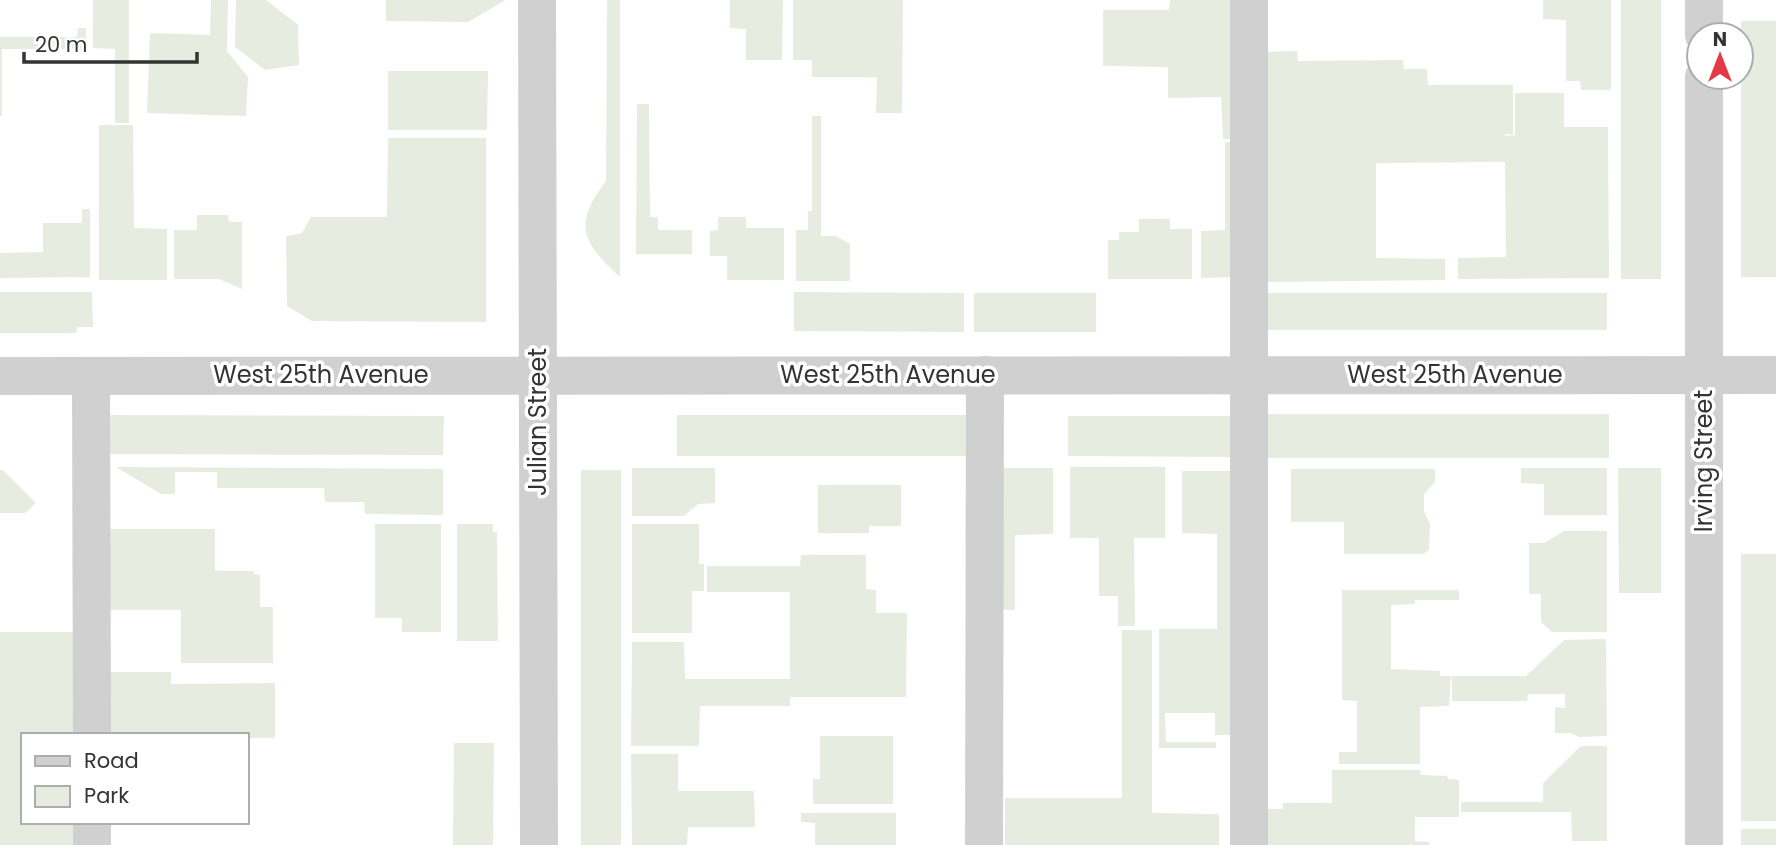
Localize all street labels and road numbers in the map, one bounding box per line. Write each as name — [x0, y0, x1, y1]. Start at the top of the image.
street label: Julian Street — [521, 348, 554, 496]
street label: West 25th Avenue — [213, 358, 429, 391]
street label: West 25th Avenue — [780, 358, 996, 391]
street label: West 25th Avenue — [1347, 358, 1563, 391]
street label: Irving Street — [1687, 390, 1720, 532]

